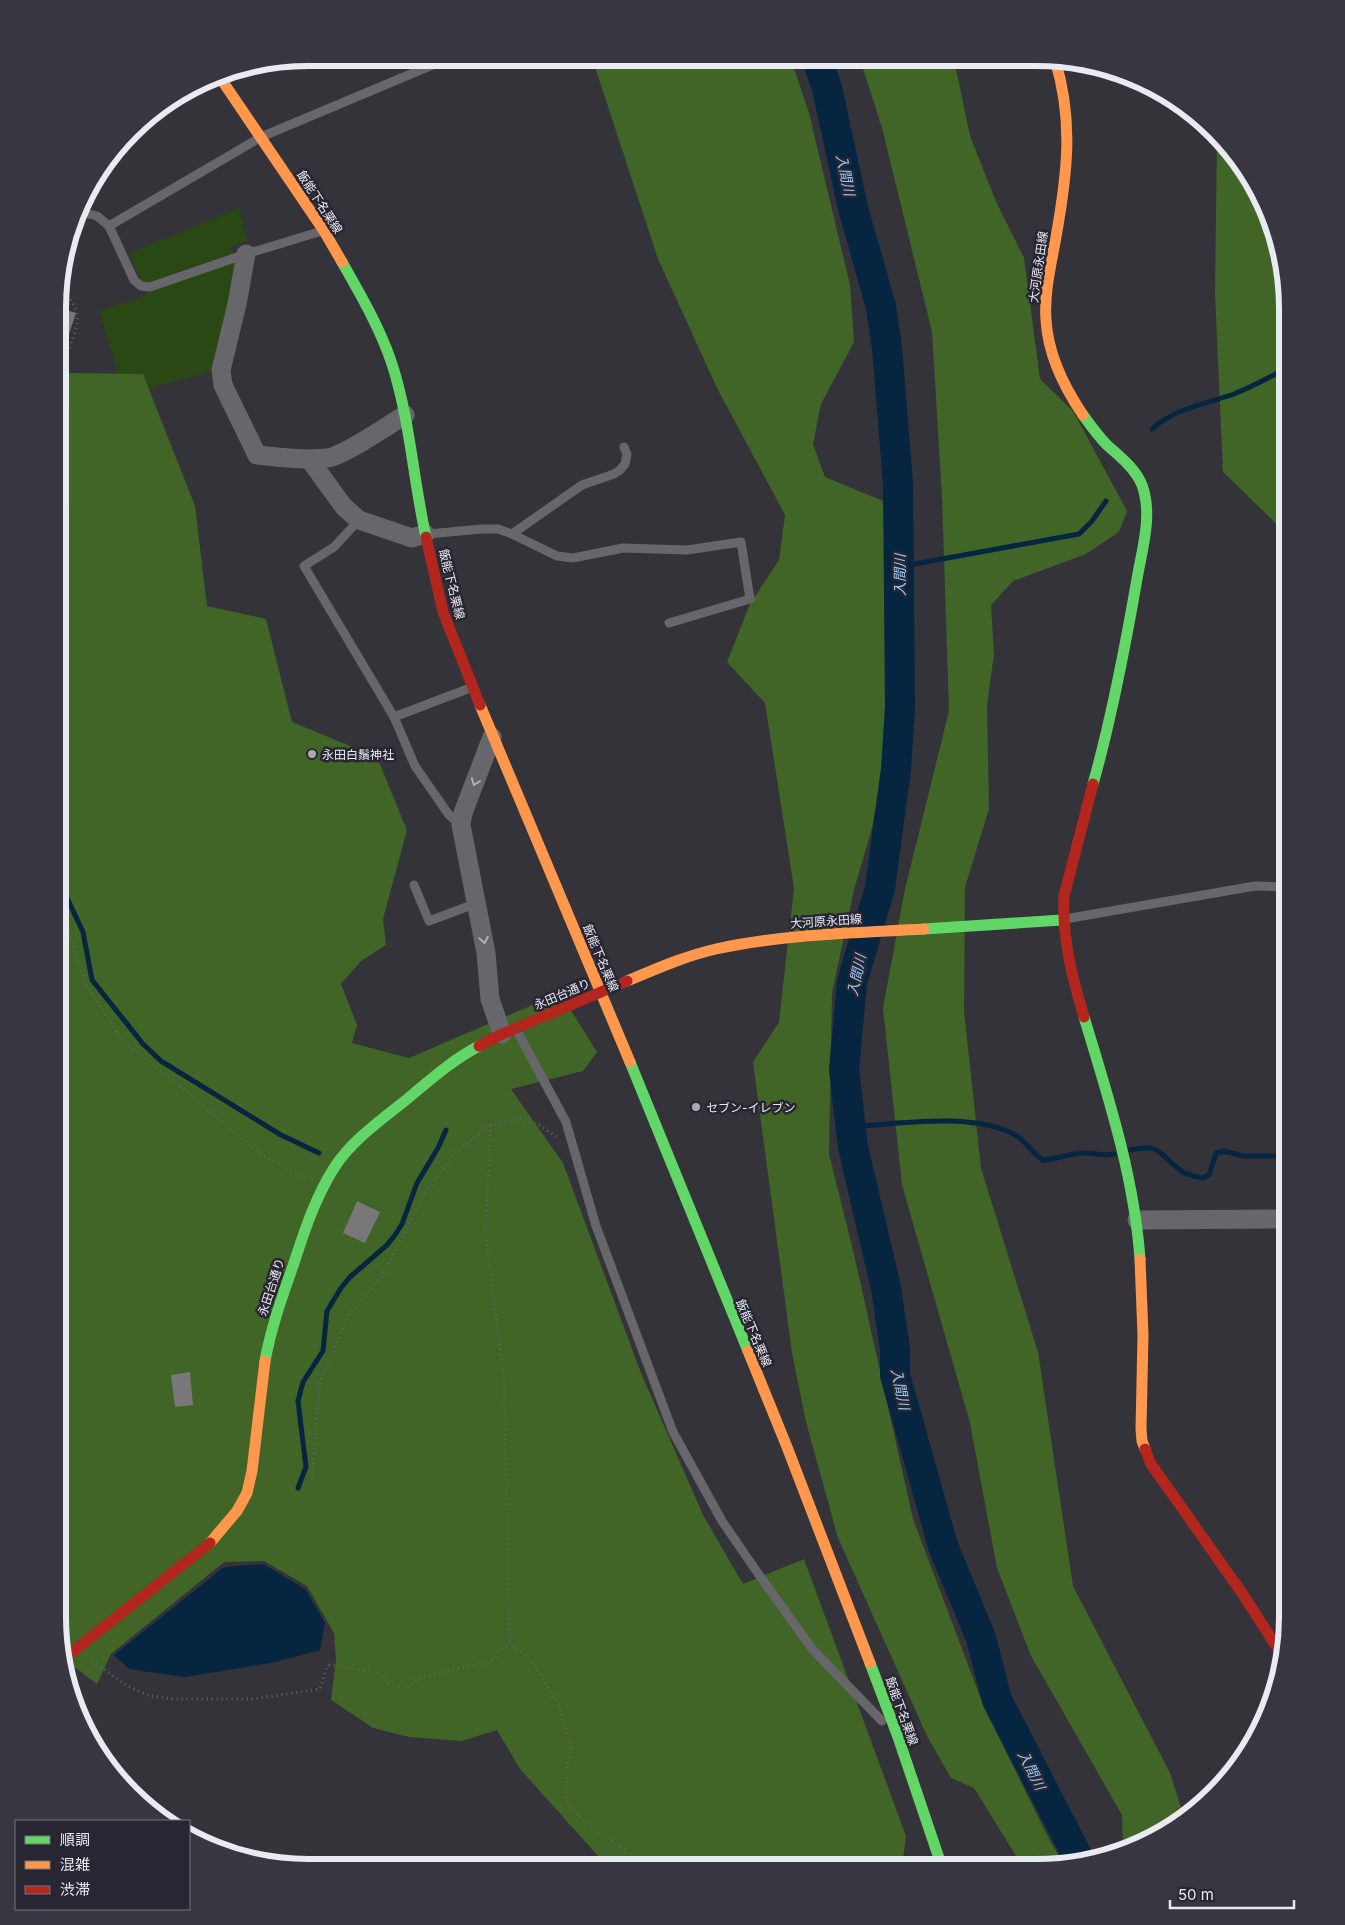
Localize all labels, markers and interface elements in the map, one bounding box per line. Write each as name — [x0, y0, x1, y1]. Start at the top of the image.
water label: 入間川 — [833, 153, 859, 199]
street label: 飯能下名栗線 — [294, 168, 346, 236]
street label: 大河原永田線 — [1026, 230, 1050, 304]
street label: 飯能下名栗線 — [436, 547, 468, 621]
water label: 入間川 — [891, 552, 908, 596]
place label: 永田白鬚神社 — [322, 747, 394, 762]
marker: 永田白鬚神社 — [306, 748, 318, 760]
one-way arrow — [471, 778, 481, 786]
street label: 大河原永田線 — [790, 911, 862, 931]
street label: 飯能下名栗線 — [580, 922, 622, 994]
one-way arrow — [478, 936, 489, 945]
water label: 入間川 — [843, 951, 869, 997]
street label: 永田台通り — [531, 975, 593, 1013]
place label: セブン-イレブン — [706, 1100, 796, 1115]
marker: セブン-イレブン — [690, 1101, 702, 1113]
street label: 永田台通り — [255, 1256, 287, 1318]
street label: 飯能下名栗線 — [733, 1297, 775, 1369]
water label: 入間川 — [888, 1367, 914, 1413]
street label: 飯能下名栗線 — [883, 1675, 921, 1747]
water label: 入間川 — [1015, 1747, 1050, 1794]
legend — [15, 1820, 190, 1910]
text: 順調 — [60, 1830, 90, 1849]
text: 混雑 — [60, 1855, 90, 1874]
scale bar — [1170, 1878, 1294, 1910]
text: 渋滞 — [60, 1880, 90, 1899]
text: 50 m — [1178, 1885, 1214, 1904]

